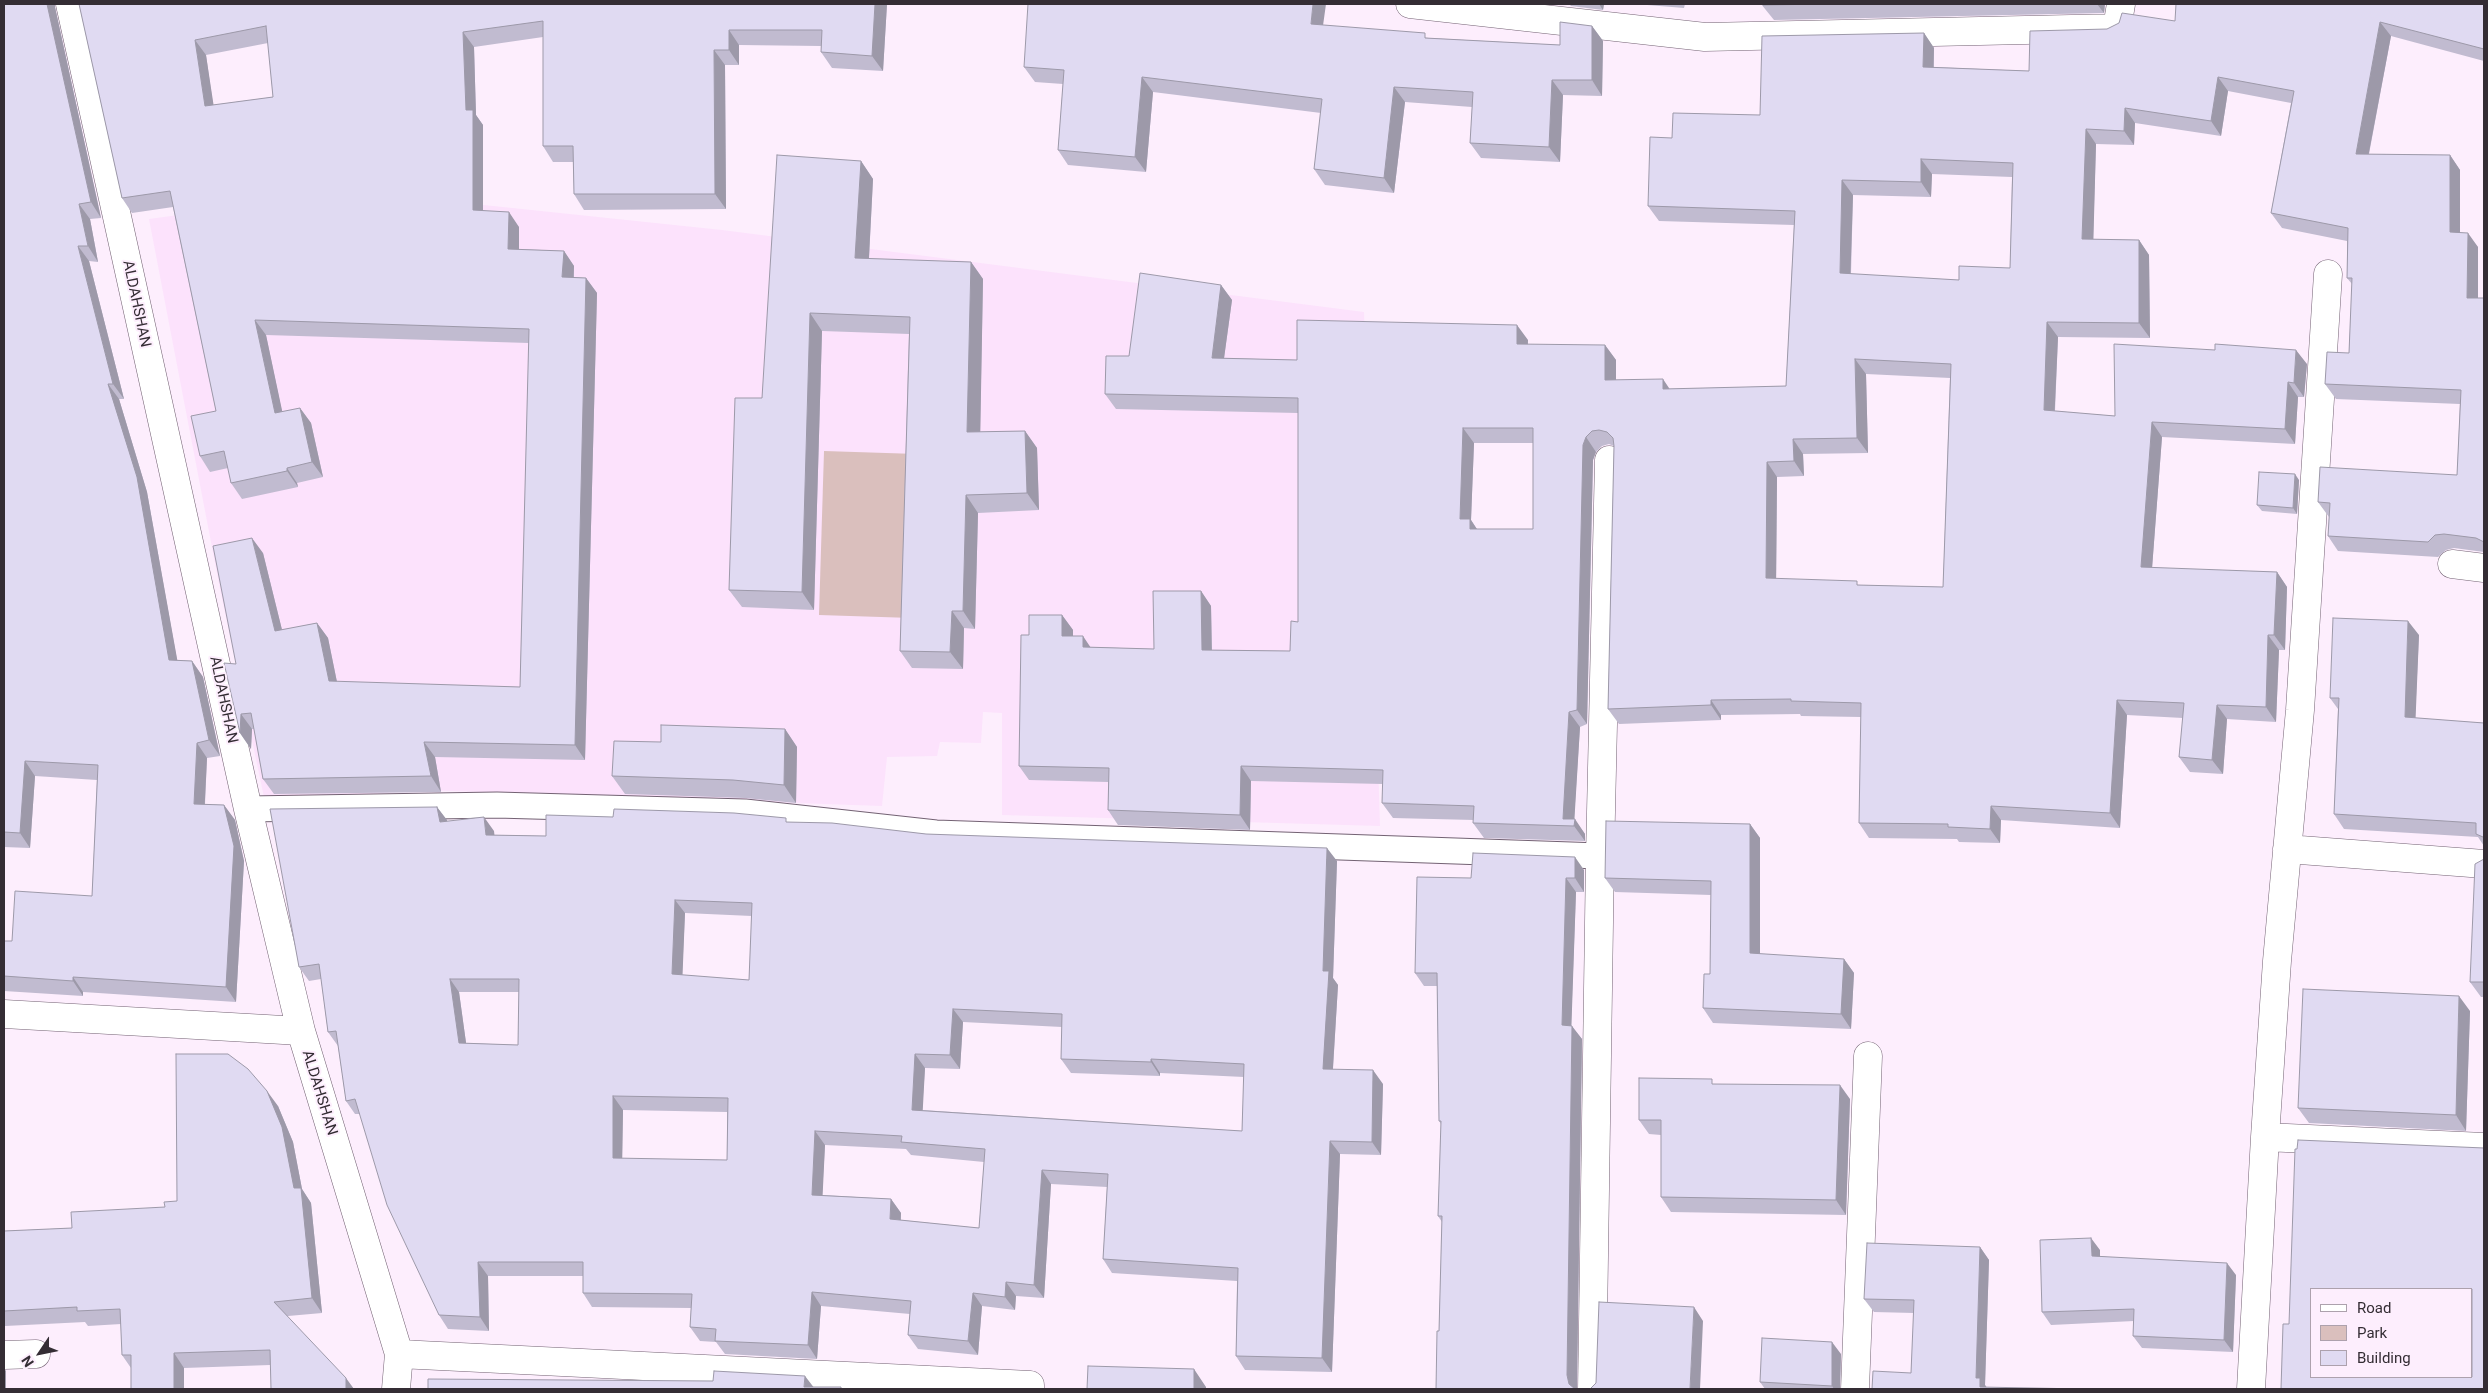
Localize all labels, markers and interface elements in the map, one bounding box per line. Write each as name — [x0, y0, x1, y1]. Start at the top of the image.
street label: ALDAHSHAN — [118, 259, 154, 349]
street label: ALDAHSHAN — [205, 655, 241, 745]
street label: ALDAHSHAN — [297, 1048, 341, 1138]
legend — [2310, 1288, 2473, 1378]
text: Road — [2357, 1299, 2391, 1317]
text: Park — [2357, 1324, 2387, 1342]
north arrow — [15, 1328, 65, 1378]
text: Building — [2357, 1349, 2411, 1367]
text: N — [18, 1353, 37, 1370]

